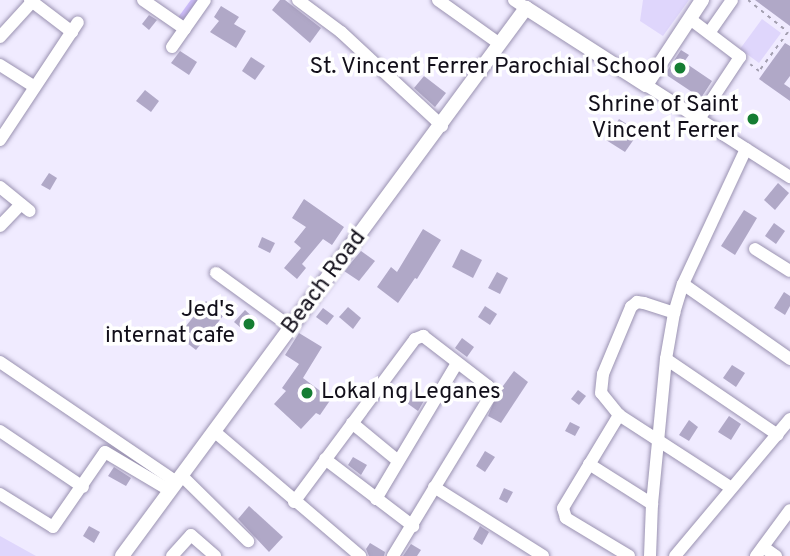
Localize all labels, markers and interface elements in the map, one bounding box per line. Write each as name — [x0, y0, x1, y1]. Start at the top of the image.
place label: St. Vincent Ferrer Parochial School — [309, 54, 666, 82]
marker: St. Vincent Ferrer Parochial School — [672, 60, 688, 76]
place label: Shrine of Saint Vincent Ferrer — [588, 92, 739, 146]
marker: Shrine of Saint Vincent Ferrer — [745, 111, 761, 127]
street label: Beach Road — [277, 226, 373, 340]
place label: Jed's internat cafe — [105, 297, 235, 351]
marker: Jed's internat cafe — [241, 316, 257, 332]
place label: Lokal ng Leganes — [321, 379, 501, 407]
marker: Lokal ng Leganes — [299, 385, 315, 401]

